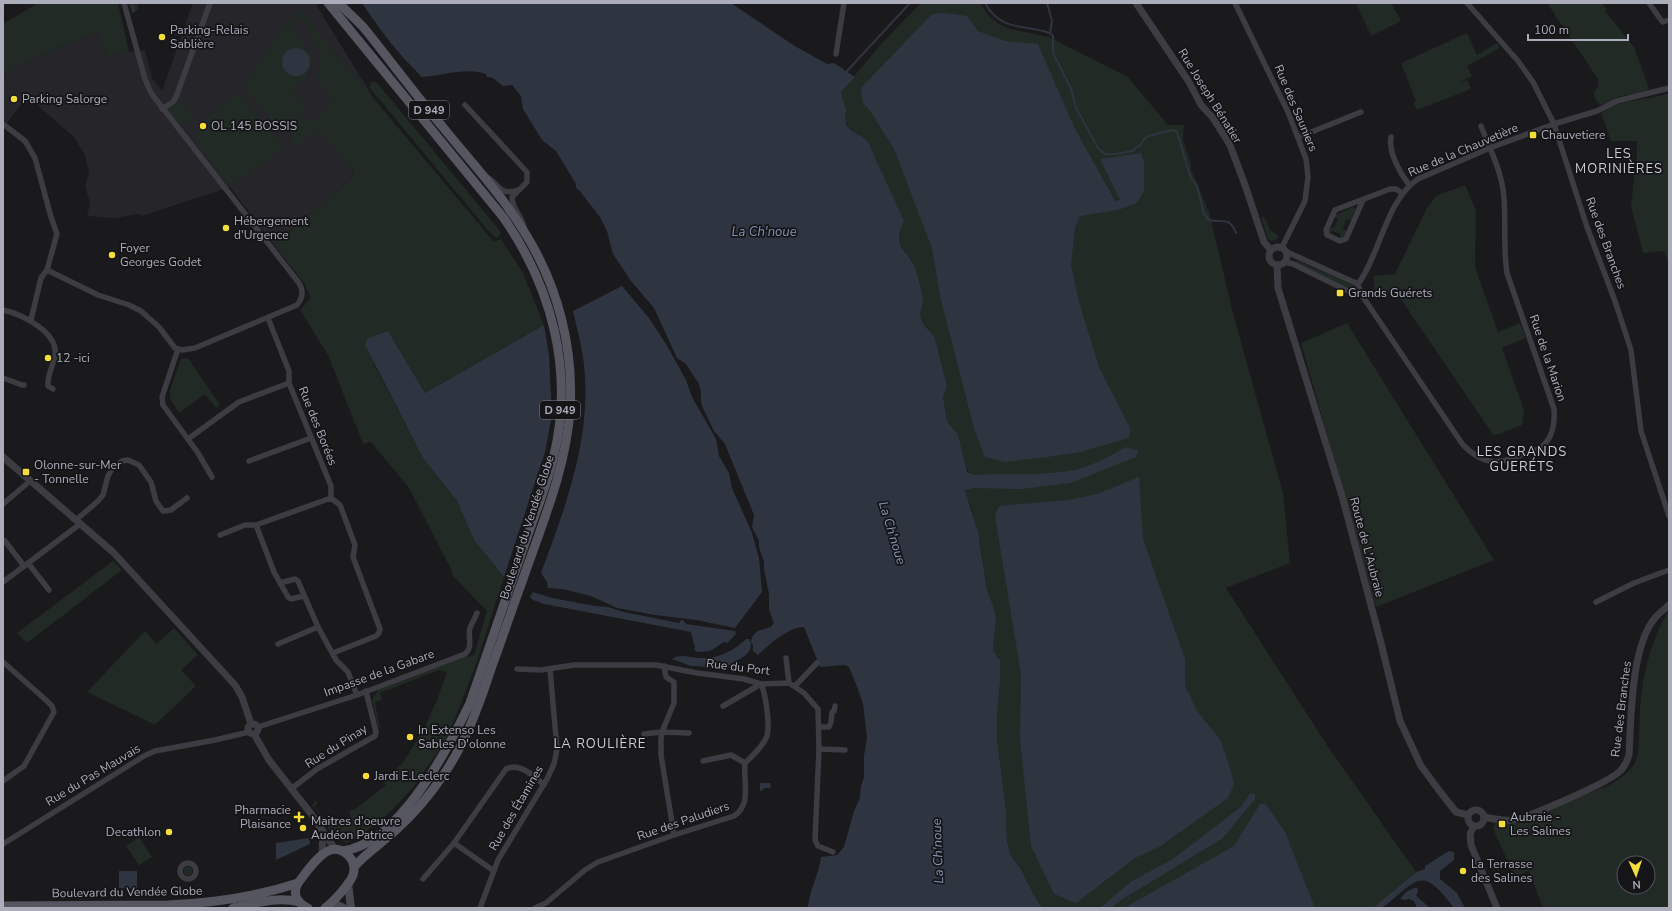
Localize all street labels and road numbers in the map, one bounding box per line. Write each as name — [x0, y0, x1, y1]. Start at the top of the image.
street label: Rue Joseph Bénatier — [1174, 45, 1246, 147]
street label: Rue des Sauniers — [1270, 62, 1322, 154]
road number: D 949 — [409, 101, 449, 119]
street label: Rue de la Chauvetière — [1406, 120, 1520, 180]
street label: Rue des Branches — [1582, 195, 1630, 291]
street label: Rue de la Marion — [1526, 312, 1570, 404]
street label: Rue des Borées — [295, 384, 341, 468]
road number: D 949 — [540, 401, 580, 419]
street label: Boulevard du Vendée Globe — [496, 453, 558, 601]
street label: Route de L'Aubraie — [1346, 495, 1388, 599]
street label: Impasse de la Gabare — [322, 646, 436, 700]
street label: Rue du Port — [705, 655, 771, 679]
street label: Rue des Branches — [1607, 660, 1635, 758]
street label: Rue du Pinay — [302, 720, 371, 772]
street label: Rue du Pas Mauvais — [43, 740, 144, 810]
street label: Rue des Étamines — [485, 762, 547, 854]
street label: Rue des Paludiers — [635, 798, 731, 844]
street label: Boulevard du Vendée Globe — [52, 883, 202, 901]

